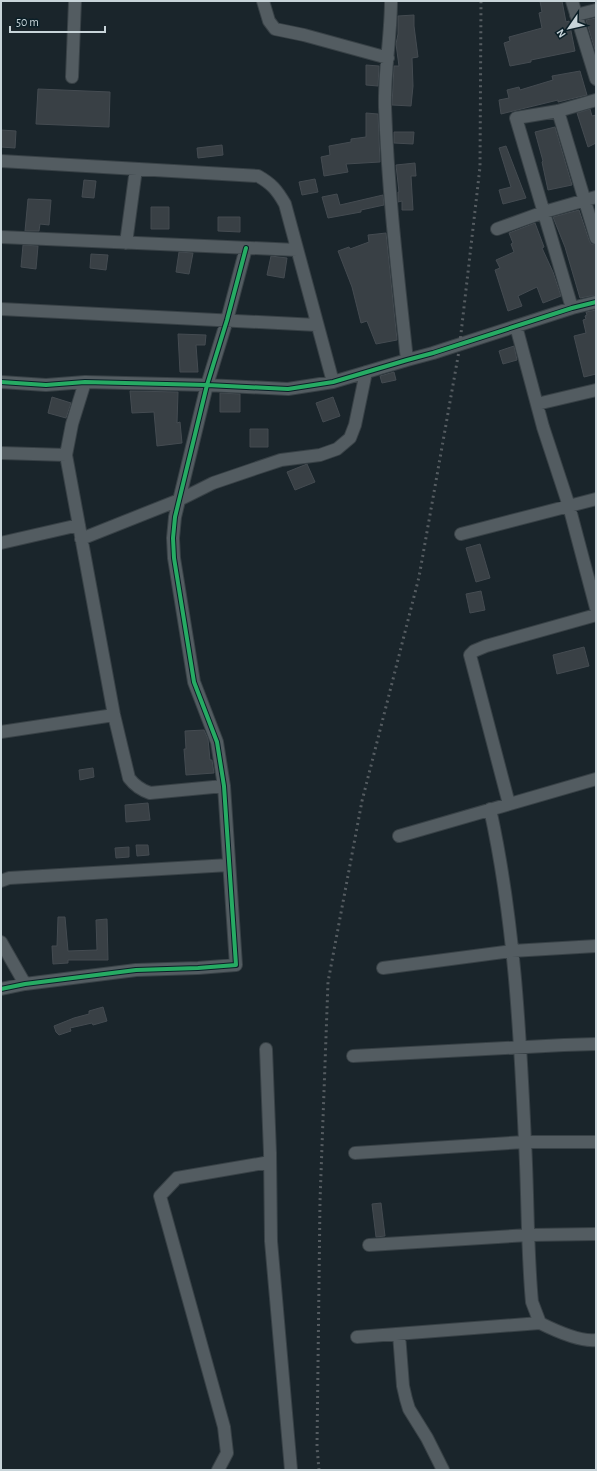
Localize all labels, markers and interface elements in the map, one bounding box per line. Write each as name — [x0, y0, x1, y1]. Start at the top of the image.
scale bar — [10, 8, 105, 34]
north arrow — [549, 8, 589, 48]
text: 50 m — [16, 16, 39, 28]
text: N — [554, 27, 568, 40]

